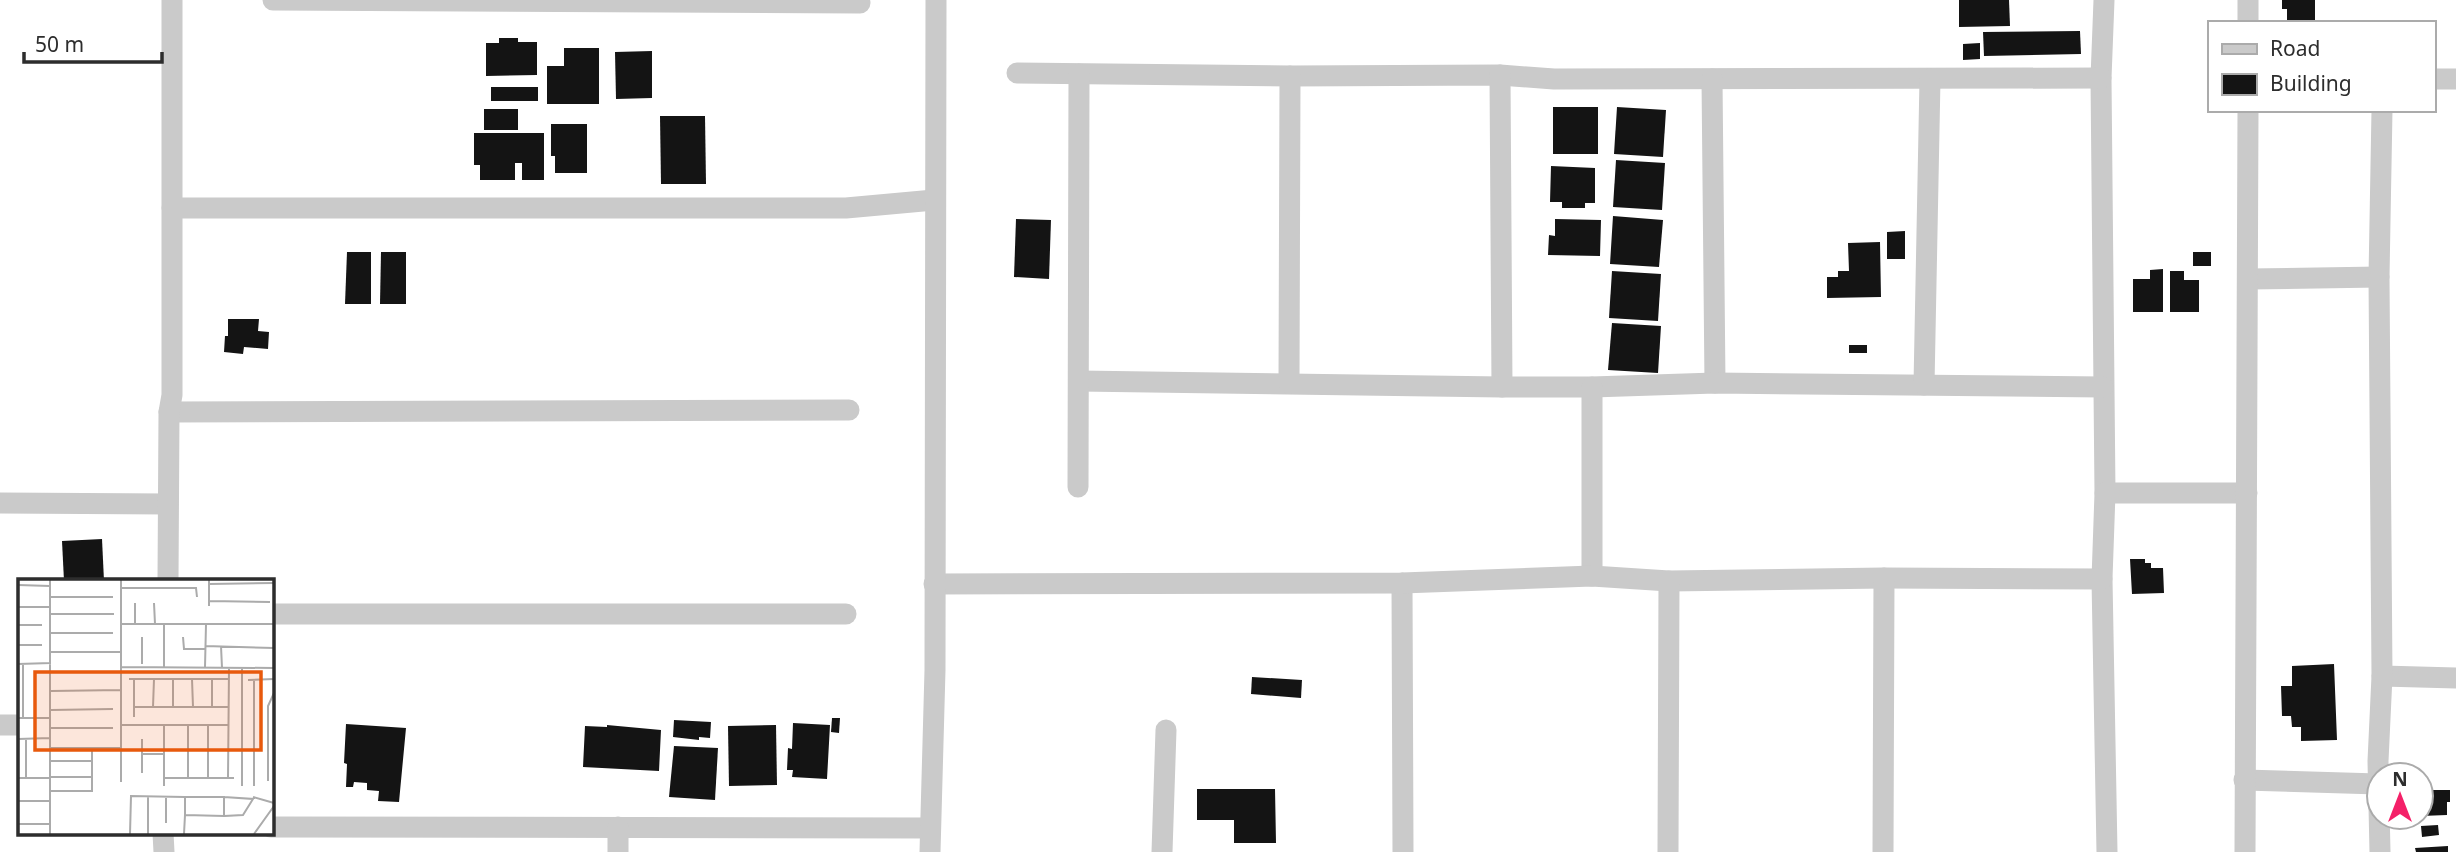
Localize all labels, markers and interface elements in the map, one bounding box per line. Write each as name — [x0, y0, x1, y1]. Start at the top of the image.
scale bar — [24, 21, 163, 65]
legend — [2208, 21, 2435, 112]
text: 50 m — [35, 30, 84, 58]
text: Road — [2270, 34, 2320, 62]
text: Building — [2270, 69, 2352, 97]
inset map — [18, 579, 273, 834]
north arrow — [2365, 761, 2435, 831]
text: N — [2392, 766, 2408, 792]

